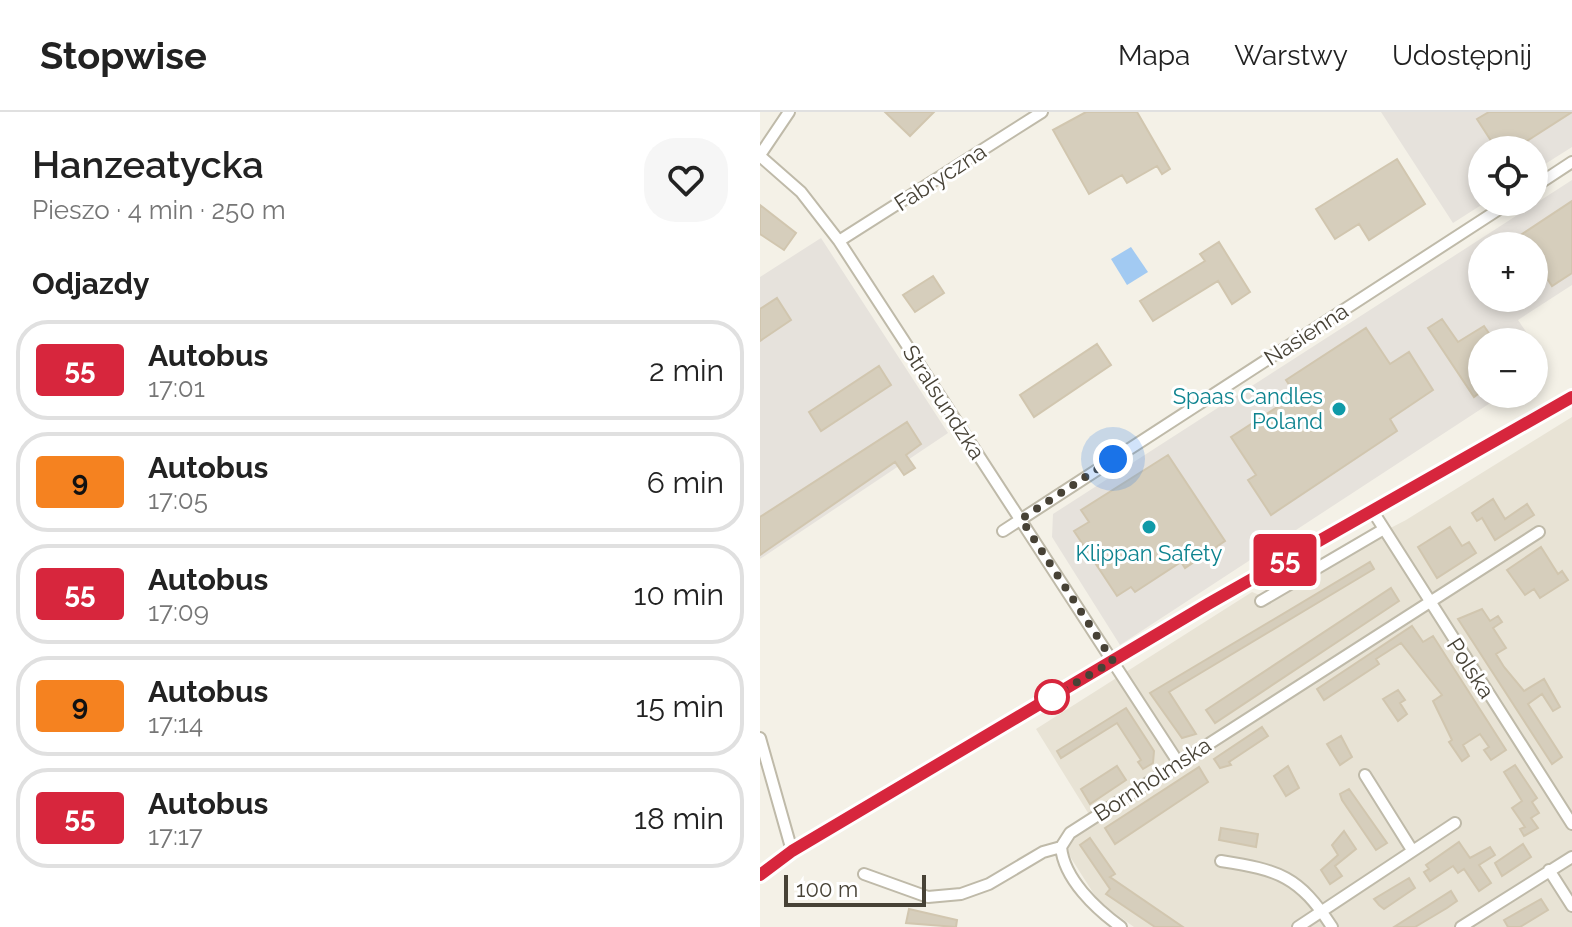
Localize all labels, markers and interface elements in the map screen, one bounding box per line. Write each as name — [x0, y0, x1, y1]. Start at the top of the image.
text: Stopwise — [40, 33, 207, 78]
text: Mapa — [1118, 39, 1190, 72]
text: Warstwy — [1234, 39, 1348, 72]
text: Udostępnij — [1392, 39, 1532, 72]
map controls — [1468, 136, 1548, 408]
button: locate — [1468, 136, 1548, 216]
button: heart — [644, 138, 728, 222]
street label: Fabryczna — [889, 138, 991, 216]
text: Hanzeatycka — [32, 142, 264, 187]
text: Pieszo · 4 min · 250 m — [32, 195, 286, 225]
button: + — [1468, 232, 1548, 312]
text: Odjazdy — [32, 266, 149, 301]
street label: Nasienna — [1259, 297, 1353, 371]
button: − — [1468, 328, 1548, 408]
text: Autobus — [148, 338, 268, 373]
street label: Stralsundzka — [897, 340, 991, 464]
text: 55 — [64, 353, 96, 386]
text: 2 min — [649, 353, 724, 388]
text: 17:01 — [148, 373, 205, 403]
place label: Spaas Candles Poland — [1173, 383, 1323, 434]
marker: Spaas Candles Poland — [1330, 400, 1348, 418]
your location — [1093, 439, 1133, 479]
text: Autobus — [148, 450, 268, 485]
text: 9 — [72, 465, 88, 498]
text: 6 min — [647, 465, 724, 500]
text: 17:05 — [148, 485, 208, 515]
marker: Klippan Safety — [1140, 518, 1158, 536]
line badge: 55 — [1249, 534, 1321, 586]
place label: Klippan Safety — [1076, 540, 1222, 566]
text: 55 — [1269, 543, 1301, 576]
text: Autobus — [148, 562, 268, 597]
text: 55 — [64, 577, 96, 610]
text: 10 min — [634, 577, 724, 612]
text: 17:09 — [148, 597, 209, 627]
street label: Polska — [1442, 633, 1500, 703]
text: Autobus — [148, 674, 268, 709]
unlabelled marker — [1035, 680, 1069, 714]
text: 9 — [72, 689, 88, 722]
text: 15 min — [636, 689, 724, 724]
text: 17:14 — [148, 709, 203, 739]
street label: Bornholmska — [1088, 731, 1216, 827]
text: Autobus — [148, 786, 268, 821]
text: 55 — [64, 801, 96, 834]
text: 18 min — [634, 801, 724, 836]
text: 17:17 — [148, 821, 203, 851]
scale bar — [784, 871, 926, 907]
text: 100 m — [796, 876, 858, 902]

